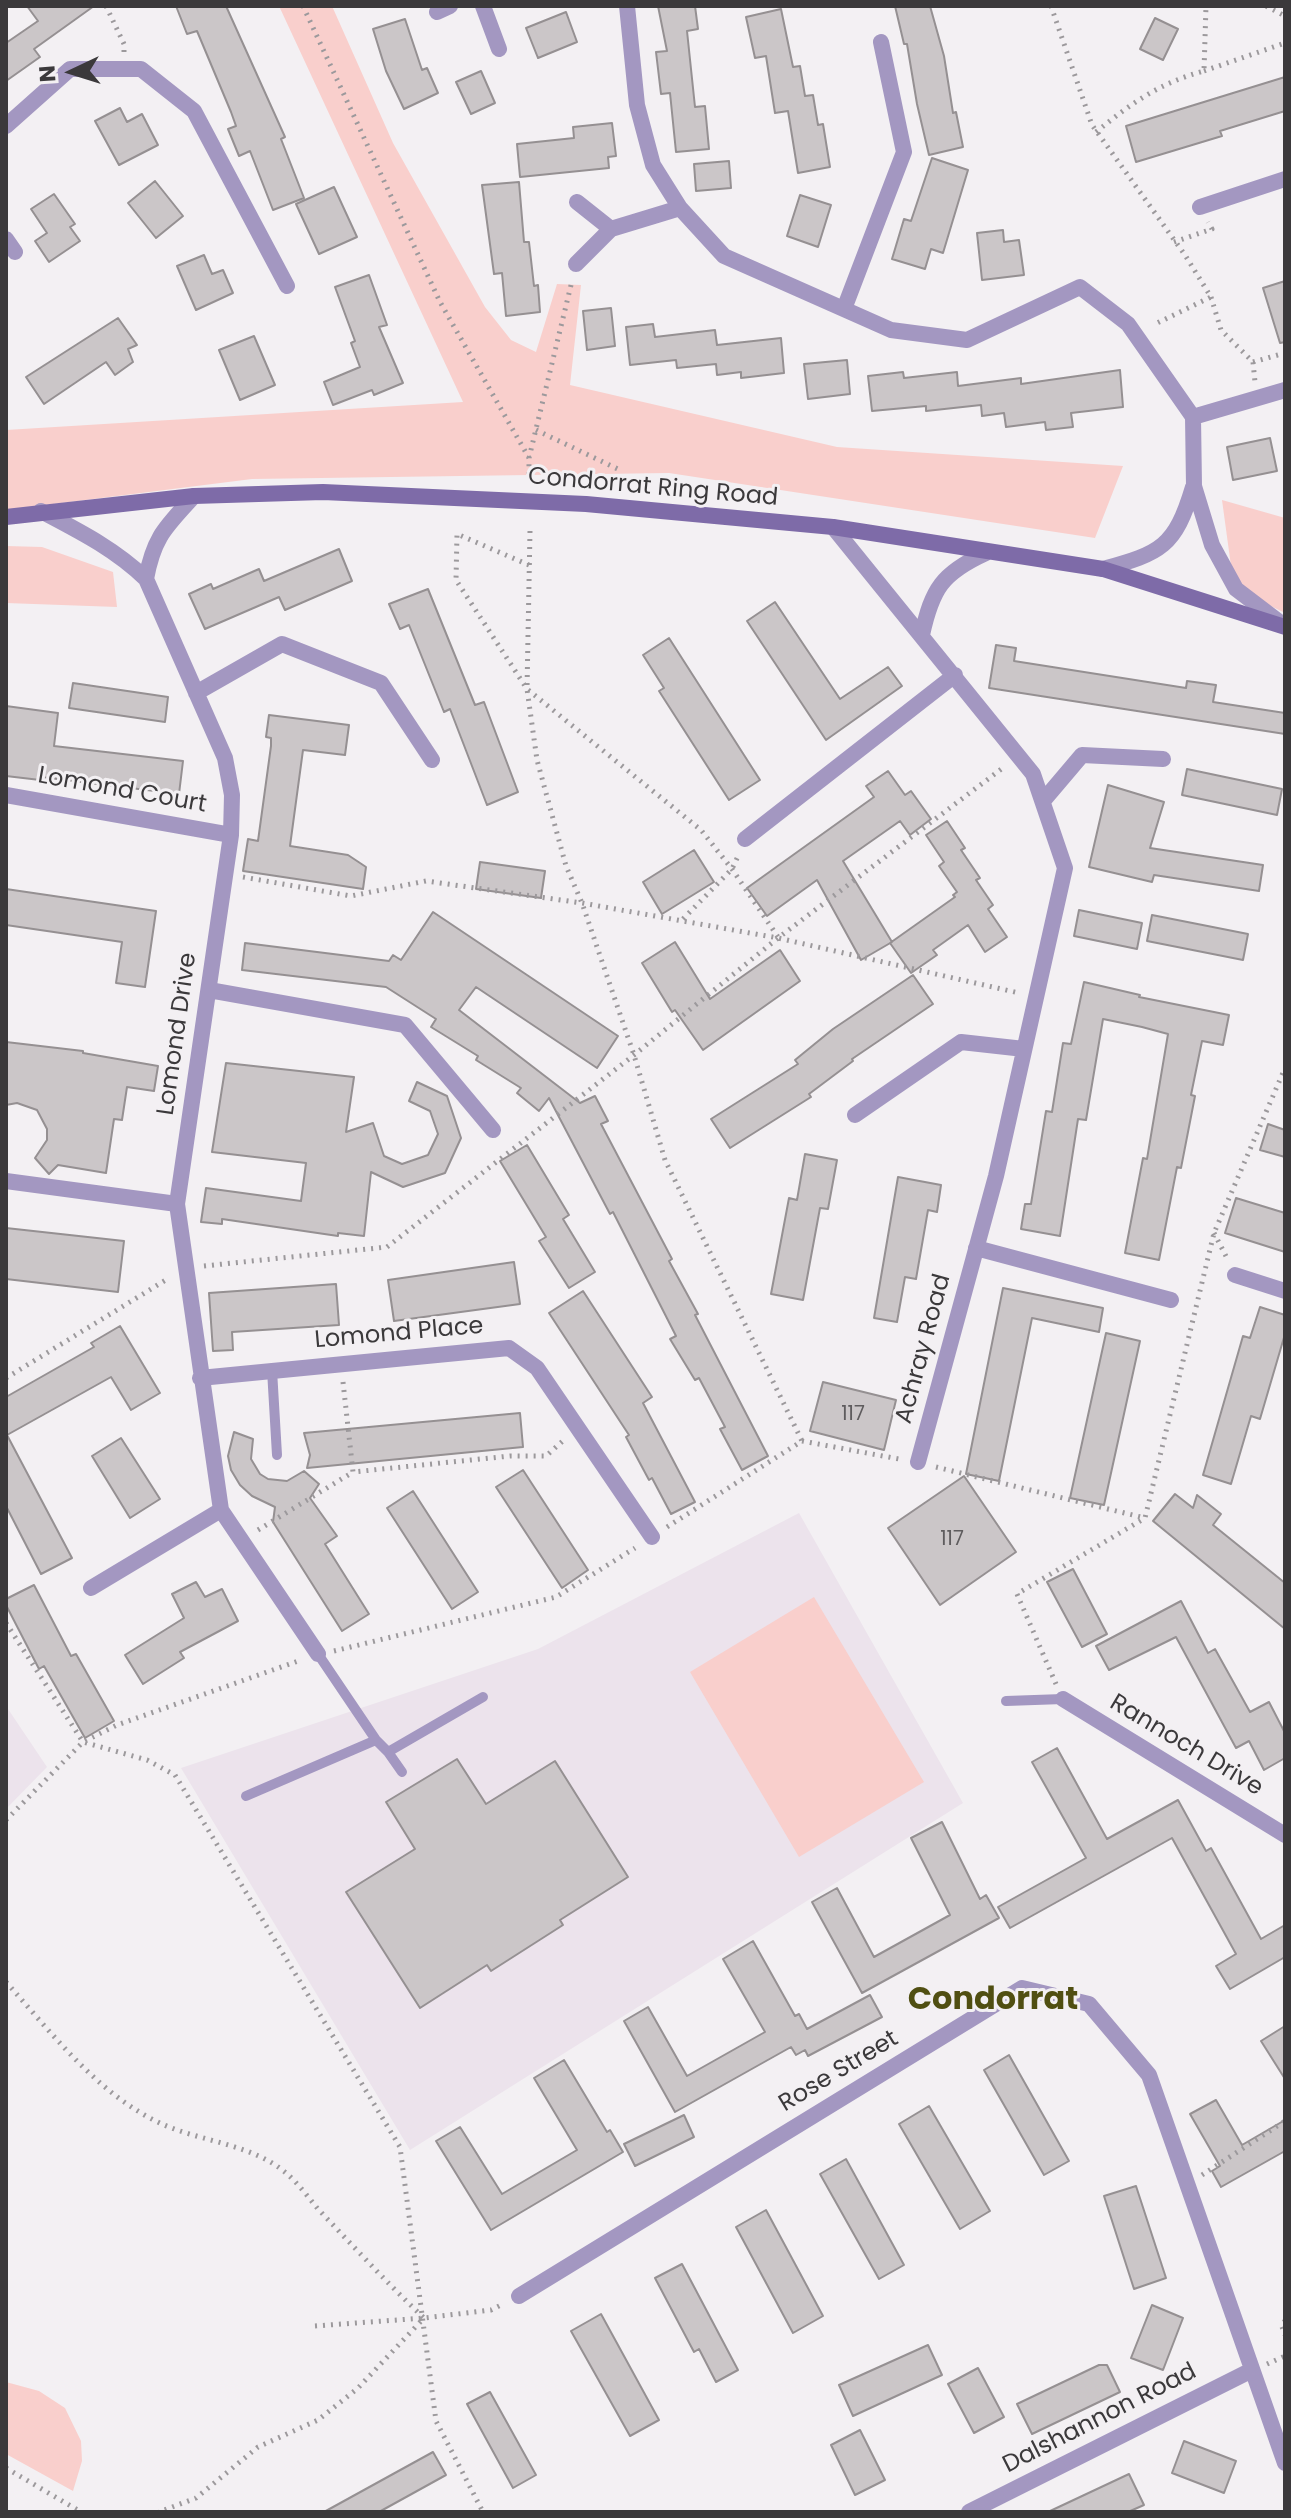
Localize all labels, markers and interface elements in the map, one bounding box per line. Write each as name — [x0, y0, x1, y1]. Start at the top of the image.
north arrow — [32, 32, 112, 112]
text: N — [32, 64, 64, 83]
street label: Condorrat Ring Road — [527, 463, 779, 513]
street label: Lomond Court — [35, 762, 209, 820]
street label: Lomond Drive — [152, 951, 204, 1117]
street label: Achray Road — [890, 1271, 958, 1427]
street label: Lomond Place — [313, 1312, 485, 1356]
house number: 117 — [841, 1403, 865, 1427]
house number: 117 — [940, 1528, 964, 1552]
street label: Rannoch Drive — [1104, 1689, 1268, 1803]
district label: Condorrat — [908, 1982, 1078, 2020]
street label: Rose Street — [774, 2025, 904, 2119]
street label: Dalshannon Road — [998, 2358, 1202, 2480]

